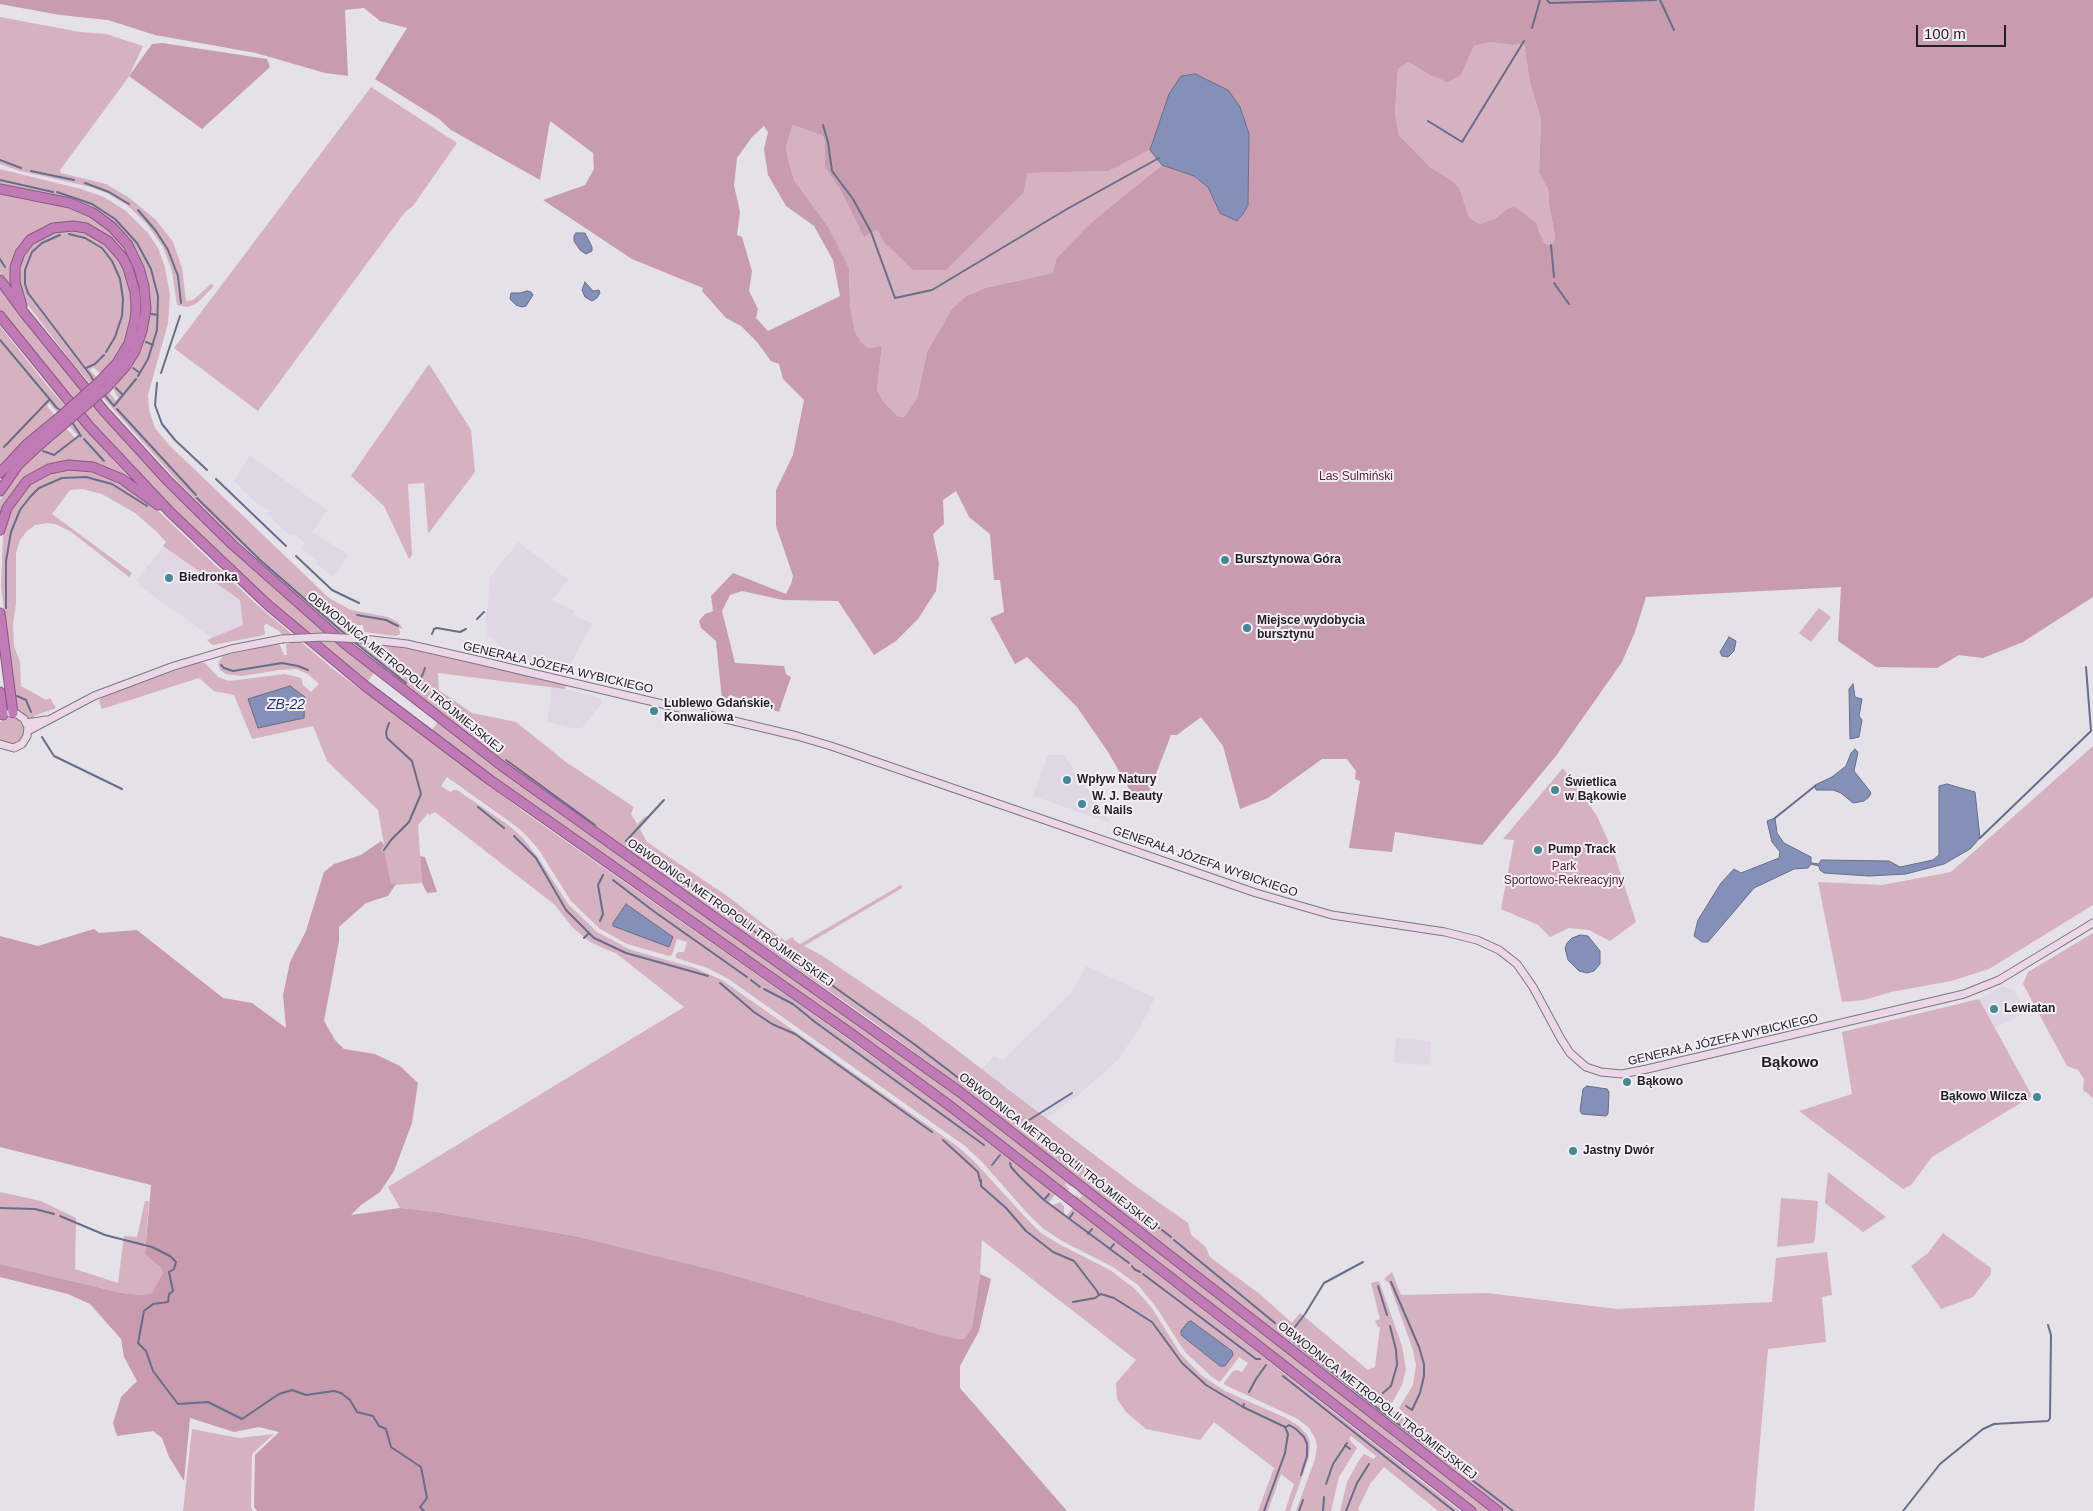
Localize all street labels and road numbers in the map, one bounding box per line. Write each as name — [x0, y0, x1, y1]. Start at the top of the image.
street label: OBWODNICA METROPOLII TRÓJMIEJSKIEJ — [304, 589, 506, 757]
street label: GENERAŁA JÓZEFA WYBICKIEGO — [462, 639, 654, 697]
street label: GENERAŁA JÓZEFA WYBICKIEGO — [1111, 823, 1299, 901]
street label: OBWODNICA METROPOLII TRÓJMIEJSKIEJ — [624, 836, 836, 990]
street label: GENERAŁA JÓZEFA WYBICKIEGO — [1627, 1011, 1819, 1069]
street label: OBWODNICA METROPOLII TRÓJMIEJSKIEJ — [956, 1070, 1160, 1234]
street label: OBWODNICA METROPOLII TRÓJMIEJSKIEJ — [1275, 1319, 1479, 1483]

